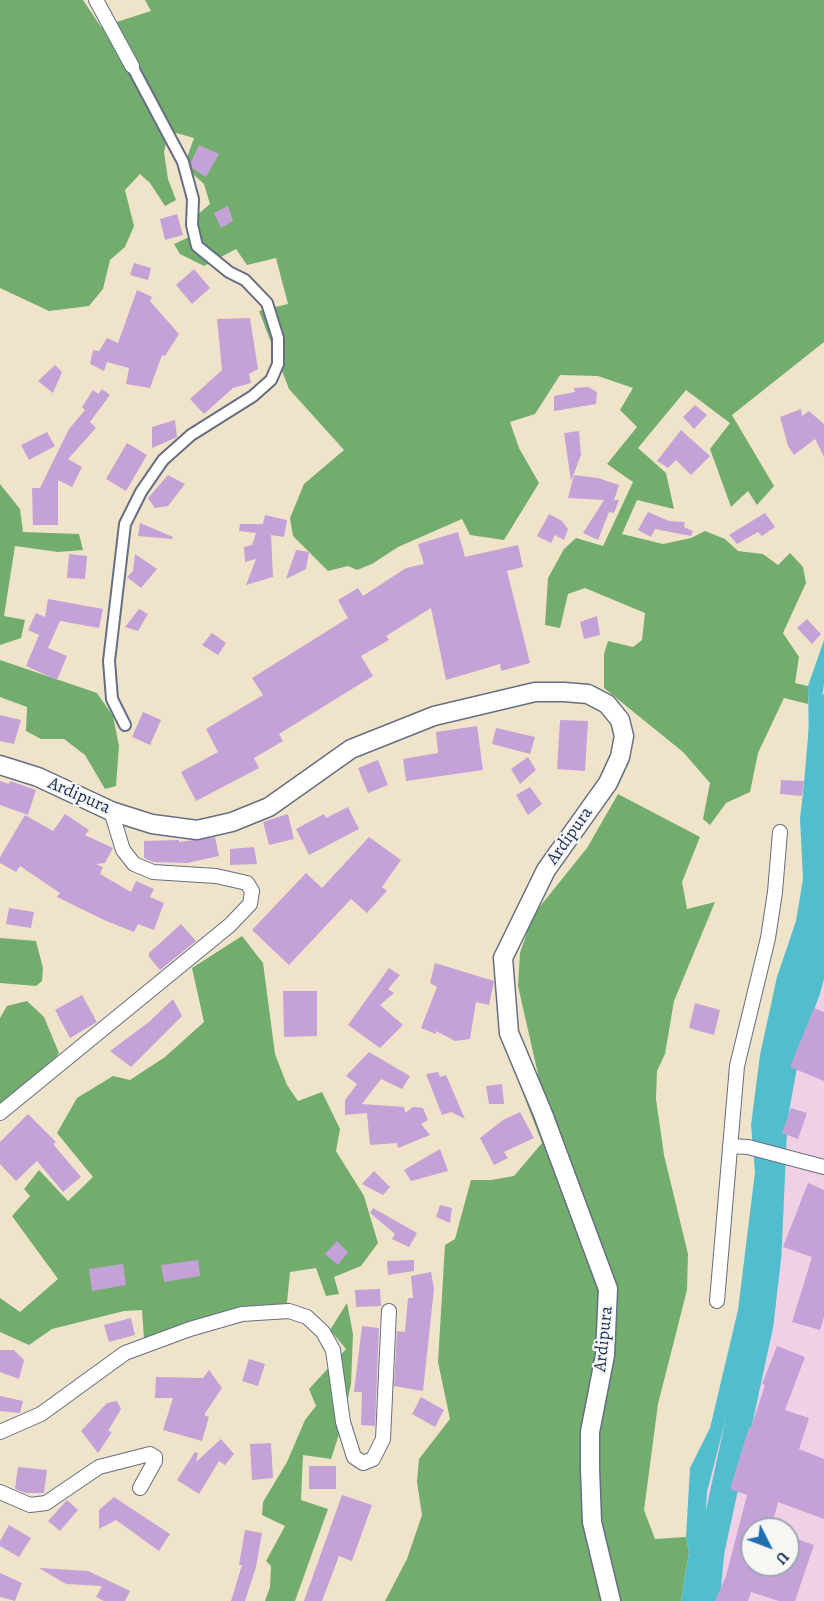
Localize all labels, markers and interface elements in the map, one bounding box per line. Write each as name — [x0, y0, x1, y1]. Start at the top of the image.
street label: Ardipura — [44, 773, 114, 819]
street label: Ardipura — [542, 803, 598, 869]
street label: Ardipura — [590, 1305, 618, 1373]
north arrow — [740, 1517, 800, 1577]
text: U — [770, 1546, 794, 1569]

